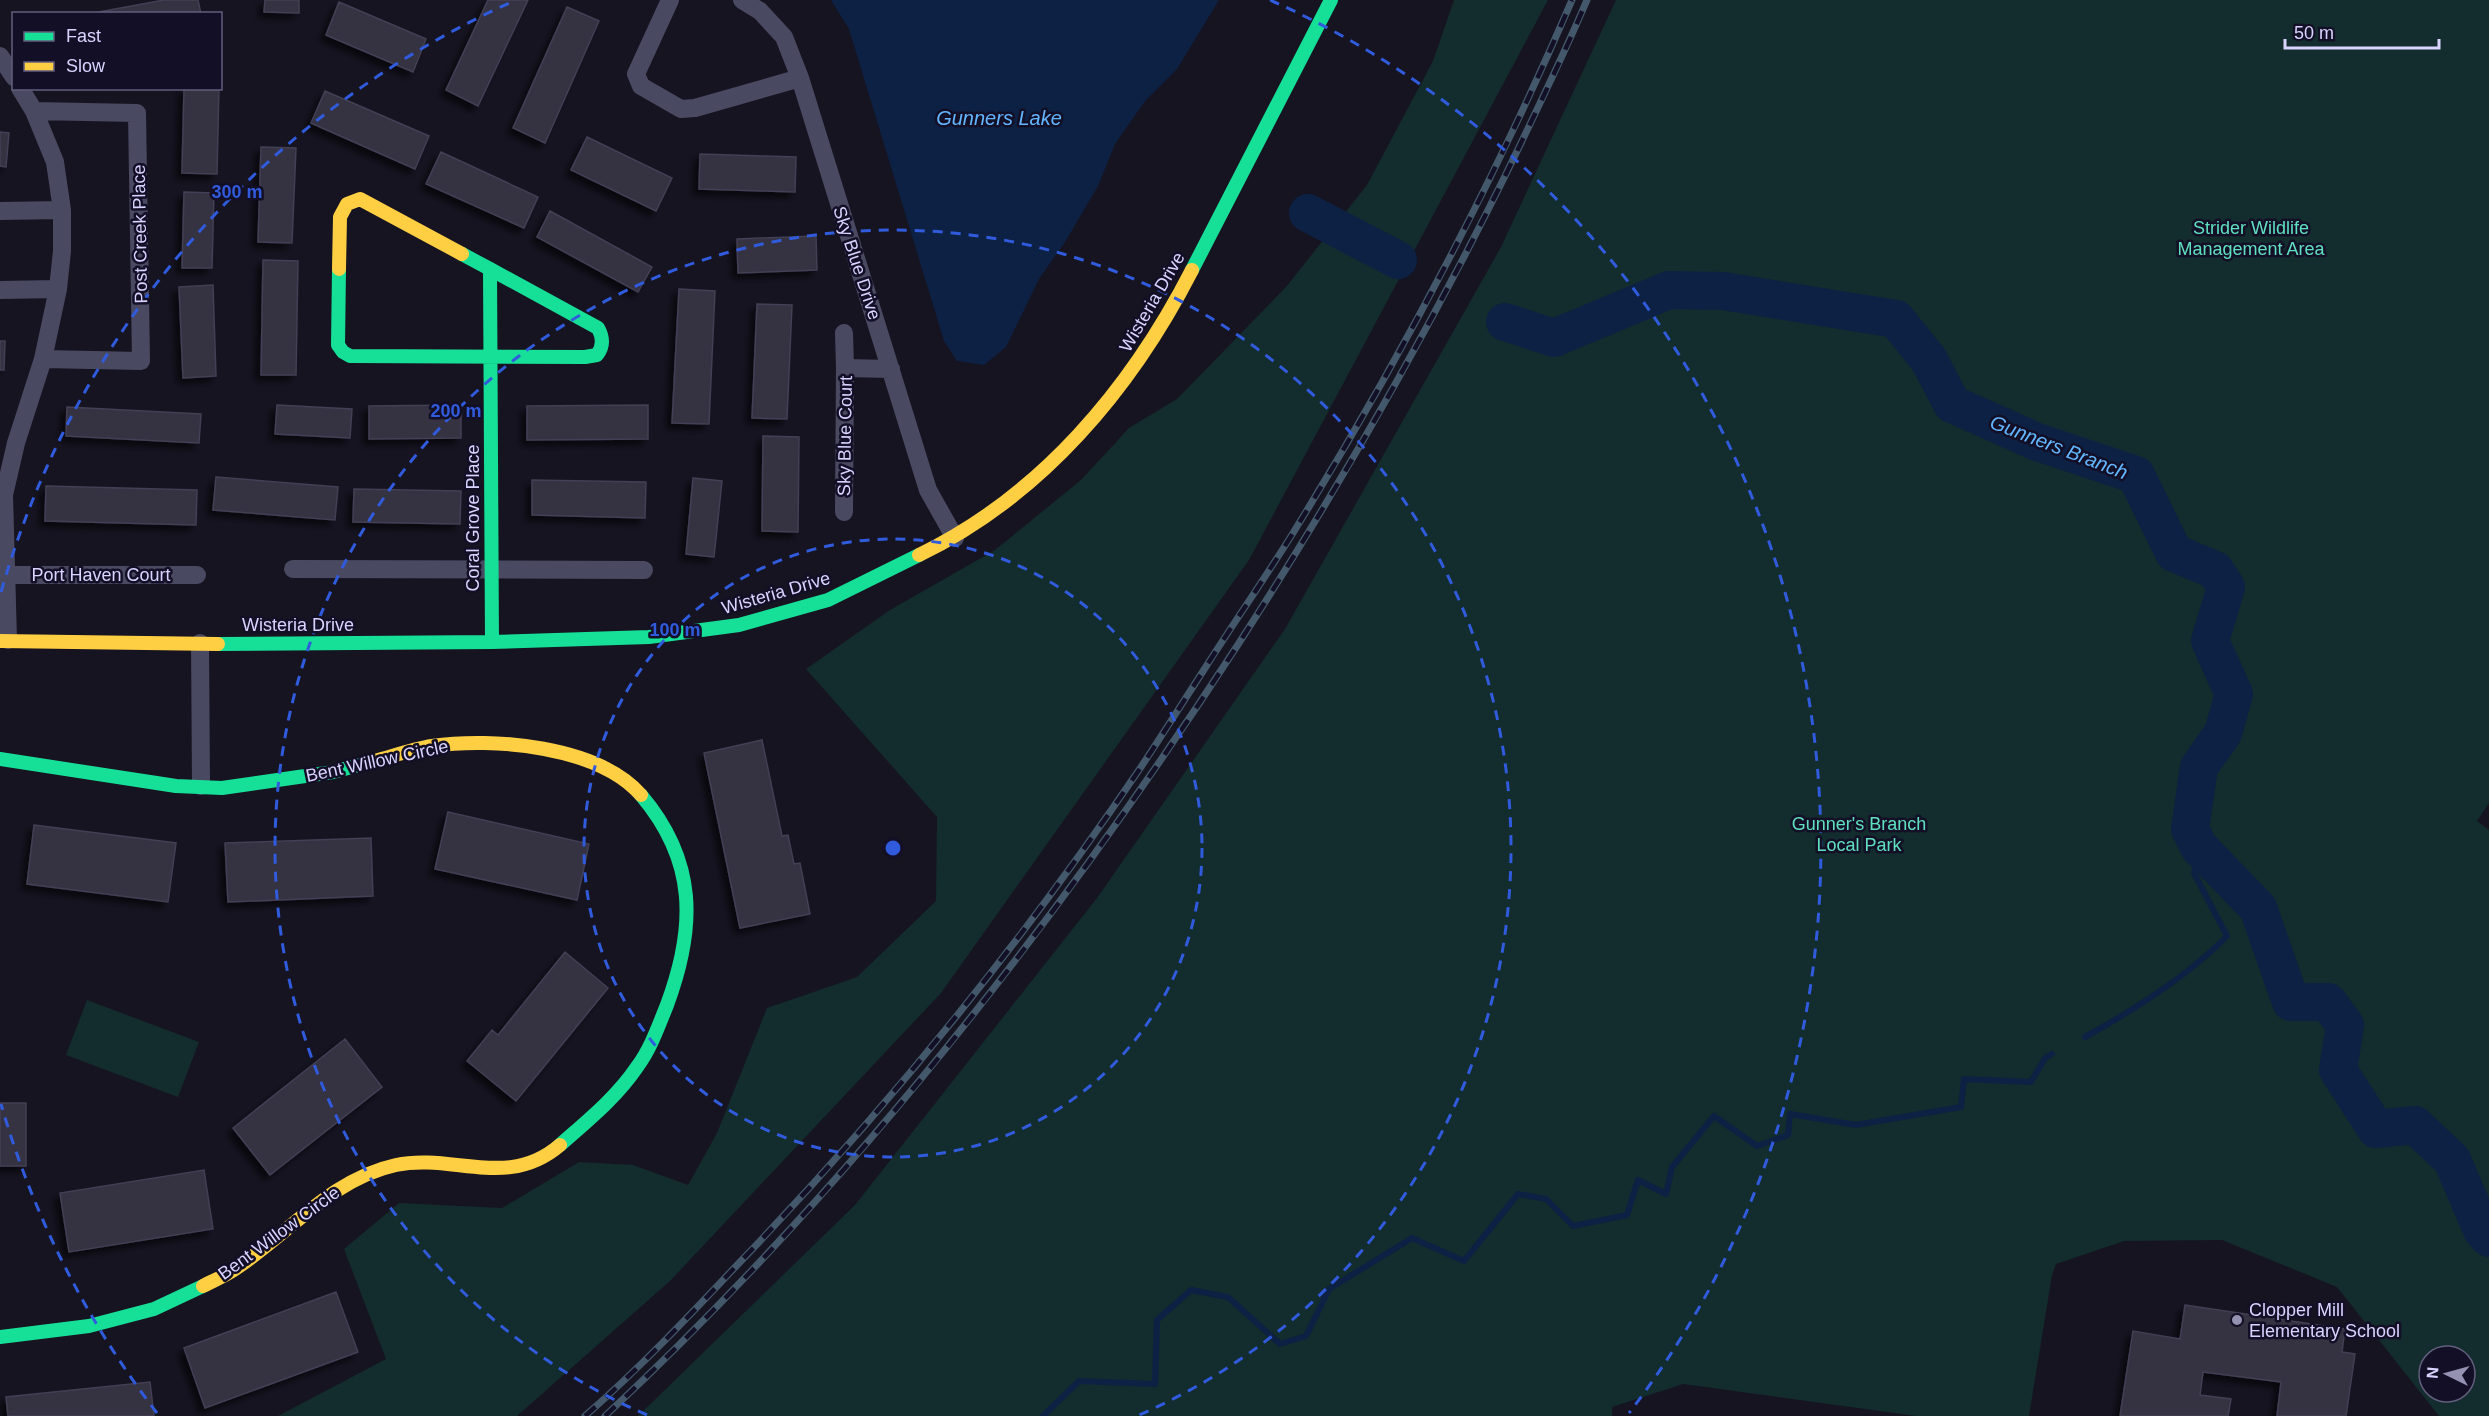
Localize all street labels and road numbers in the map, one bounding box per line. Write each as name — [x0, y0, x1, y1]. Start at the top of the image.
street label: Post Creek Place — [129, 164, 151, 304]
street label: Sky Blue Drive — [829, 204, 885, 322]
street label: Wisteria Drive — [1115, 248, 1189, 356]
street label: Sky Blue Court — [834, 376, 856, 496]
street label: Coral Grove Place — [463, 444, 483, 592]
street label: Port Haven Court — [31, 565, 171, 585]
street label: Wisteria Drive — [719, 568, 833, 618]
street label: Wisteria Drive — [242, 615, 354, 635]
street label: Bent Willow Circle — [304, 736, 450, 786]
street label: Bent Willow Circle — [214, 1182, 344, 1284]

